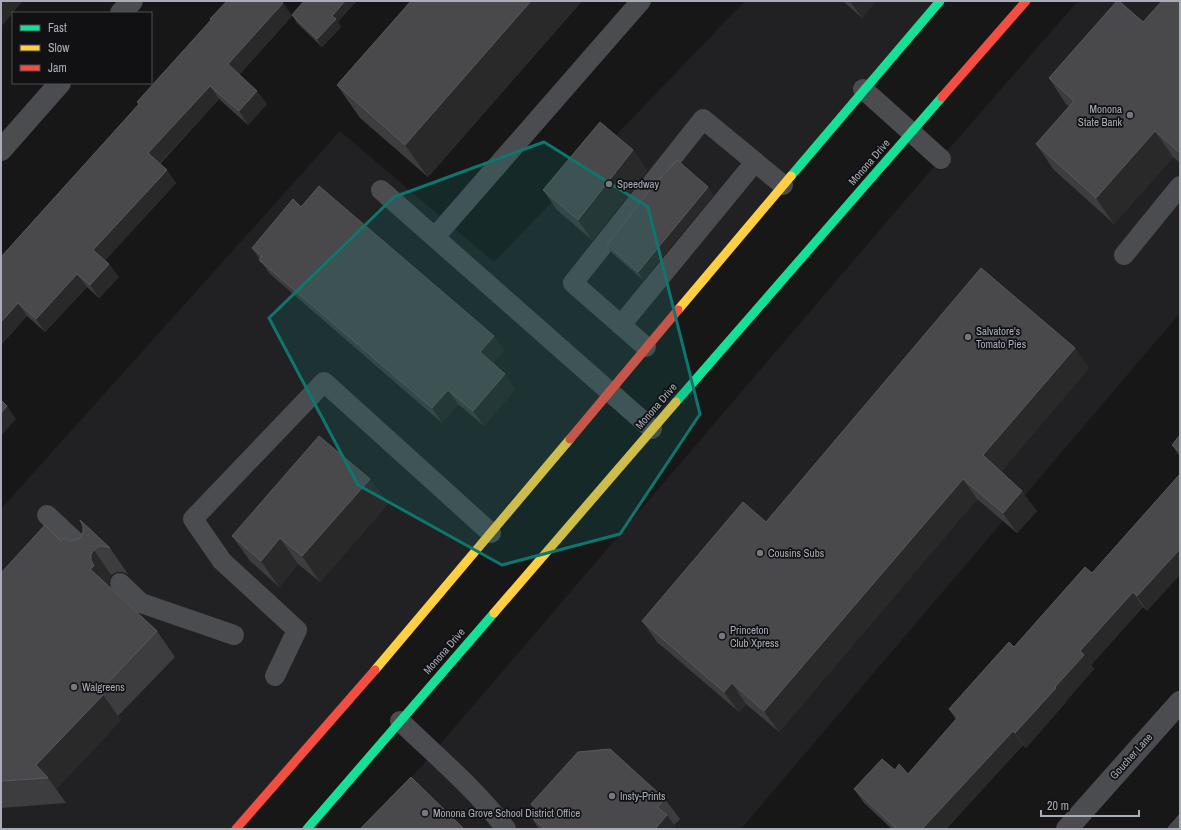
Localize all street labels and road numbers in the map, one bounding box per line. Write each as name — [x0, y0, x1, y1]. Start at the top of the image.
street label: Monona Drive — [845, 136, 893, 188]
street label: Monona Drive — [632, 380, 680, 432]
street label: Monona Drive — [420, 625, 468, 677]
street label: Goucher Lane — [1107, 730, 1155, 782]

